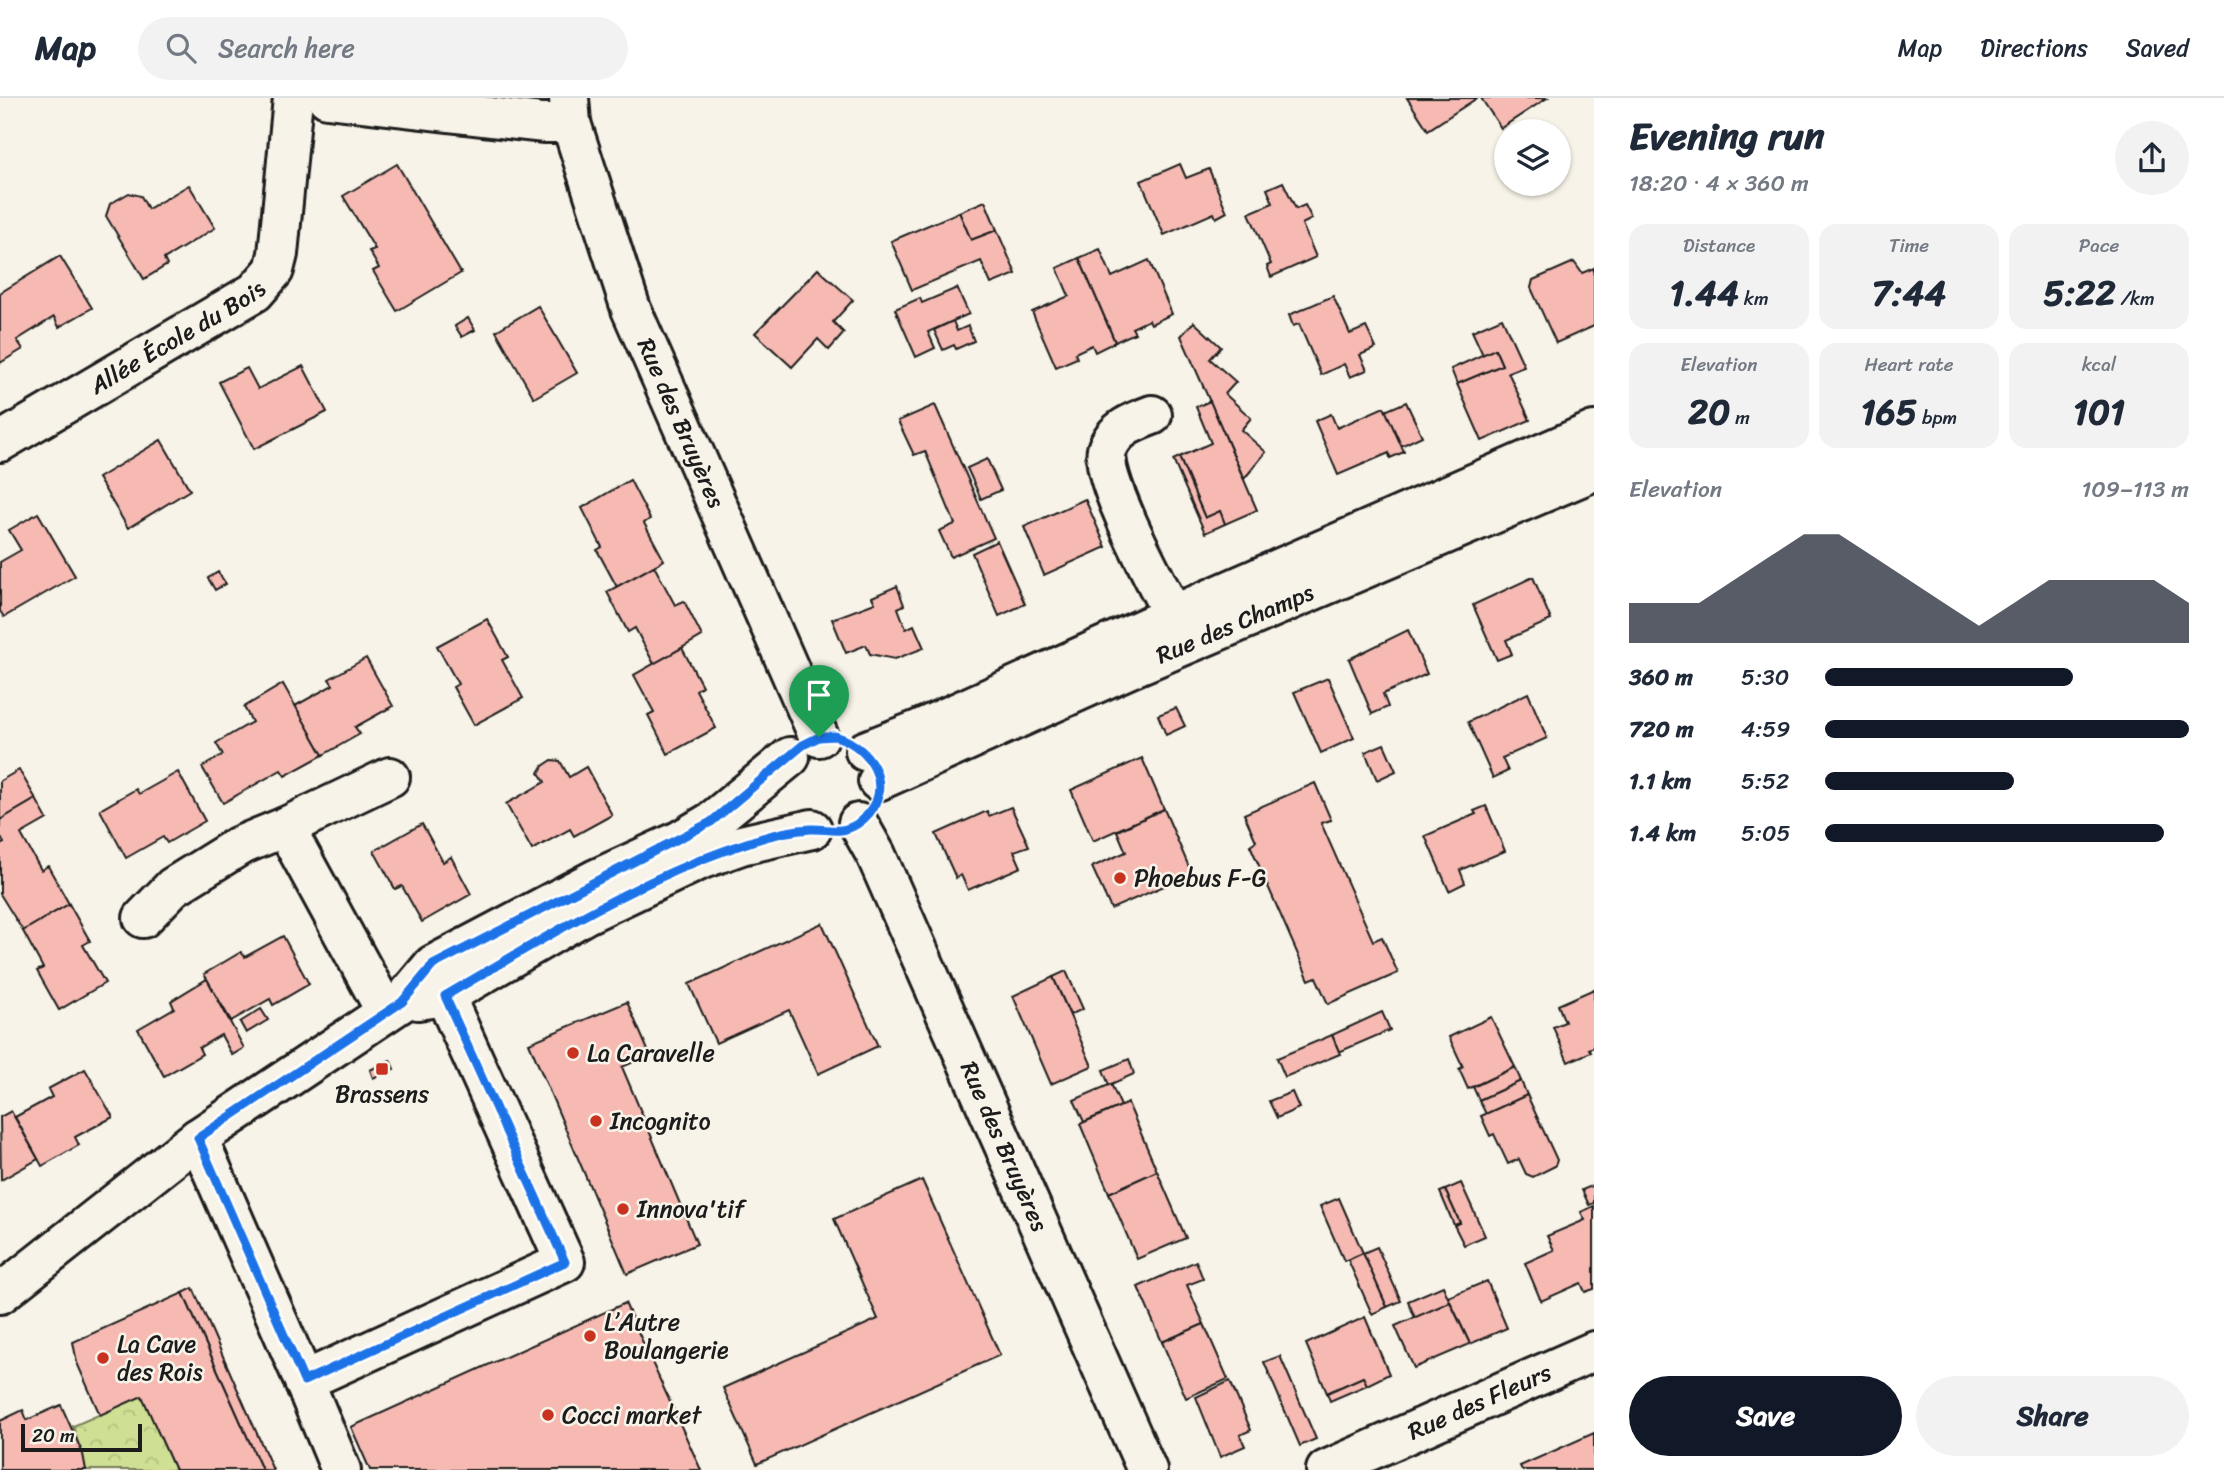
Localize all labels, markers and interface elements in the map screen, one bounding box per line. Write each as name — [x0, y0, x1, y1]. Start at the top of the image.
search box — [138, 17, 628, 80]
text: Map — [35, 19, 96, 77]
text: Search here — [218, 25, 355, 71]
text: Map — [1898, 27, 1942, 69]
text: Directions — [1980, 27, 2088, 69]
text: Saved — [2126, 27, 2189, 69]
icon: search — [162, 29, 200, 67]
text: Evening run — [1629, 103, 1825, 170]
map controls — [1494, 119, 1571, 196]
button: layers — [1494, 119, 1571, 196]
button: share — [2115, 121, 2189, 195]
text: 18:20 · 4 × 360 m — [1629, 163, 1809, 204]
text: Distance — [1683, 229, 1755, 262]
text: Time — [1889, 229, 1929, 262]
text: Pace — [2079, 229, 2119, 262]
text: 1.44 — [1670, 262, 1739, 324]
text: 7:44 — [1872, 262, 1946, 324]
text: 5:22 — [2043, 262, 2116, 324]
street label: Allée École du Bois — [81, 271, 277, 406]
text: km — [1739, 282, 1768, 315]
text: /km — [2116, 282, 2155, 315]
street label: Rue des Bruyères — [625, 331, 737, 515]
text: Elevation — [1681, 348, 1757, 381]
text: Heart rate — [1864, 348, 1954, 381]
text: kcal — [2082, 348, 2116, 381]
text: 20 — [1688, 381, 1730, 443]
text: 165 — [1861, 381, 1917, 443]
text: 101 — [2073, 381, 2125, 443]
text: m — [1730, 401, 1750, 434]
text: bpm — [1917, 401, 1957, 434]
text: Elevation — [1629, 469, 1722, 510]
text: 109–113 m — [2081, 469, 2189, 510]
street label: Rue des Champs — [1149, 571, 1321, 676]
text: 360 m — [1629, 657, 1693, 698]
text: 5:30 — [1741, 657, 1789, 698]
pin — [789, 665, 849, 737]
icon: arrive — [800, 676, 838, 714]
text: 720 m — [1629, 709, 1694, 750]
text: 4:59 — [1741, 709, 1791, 750]
text: 1.1 km — [1629, 761, 1692, 802]
text: 5:52 — [1741, 761, 1789, 802]
text: 1.4 km — [1629, 813, 1696, 854]
text: 5:05 — [1741, 813, 1791, 854]
place label: Phoebus F-G — [1134, 857, 1267, 899]
marker: Phoebus F-G — [1112, 870, 1128, 886]
place label: La Caravelle — [587, 1032, 715, 1074]
marker: La Caravelle — [565, 1045, 581, 1061]
street label: Rue des Bruyères — [948, 1054, 1060, 1238]
marker: Brassens — [374, 1061, 390, 1077]
place label: Brassens — [335, 1073, 429, 1115]
place label: Incognito — [609, 1100, 711, 1142]
marker: Incognito — [588, 1113, 604, 1129]
place label: Innova'tif — [636, 1188, 747, 1230]
marker: Innova'tif — [615, 1201, 631, 1217]
place label: L’Autre Boulangerie — [604, 1301, 729, 1371]
place label: La Cave des Rois — [117, 1323, 203, 1393]
marker: L’Autre Boulangerie — [582, 1328, 598, 1344]
marker: La Cave des Rois — [95, 1350, 111, 1366]
street label: Rue des Fleurs — [1401, 1351, 1558, 1452]
button: Save — [1629, 1376, 1902, 1456]
button: Share — [1916, 1376, 2189, 1456]
place label: Cocci market — [562, 1394, 702, 1436]
marker: Cocci market — [540, 1407, 556, 1423]
text: 20 m — [32, 1419, 75, 1452]
scale bar — [21, 1421, 142, 1453]

